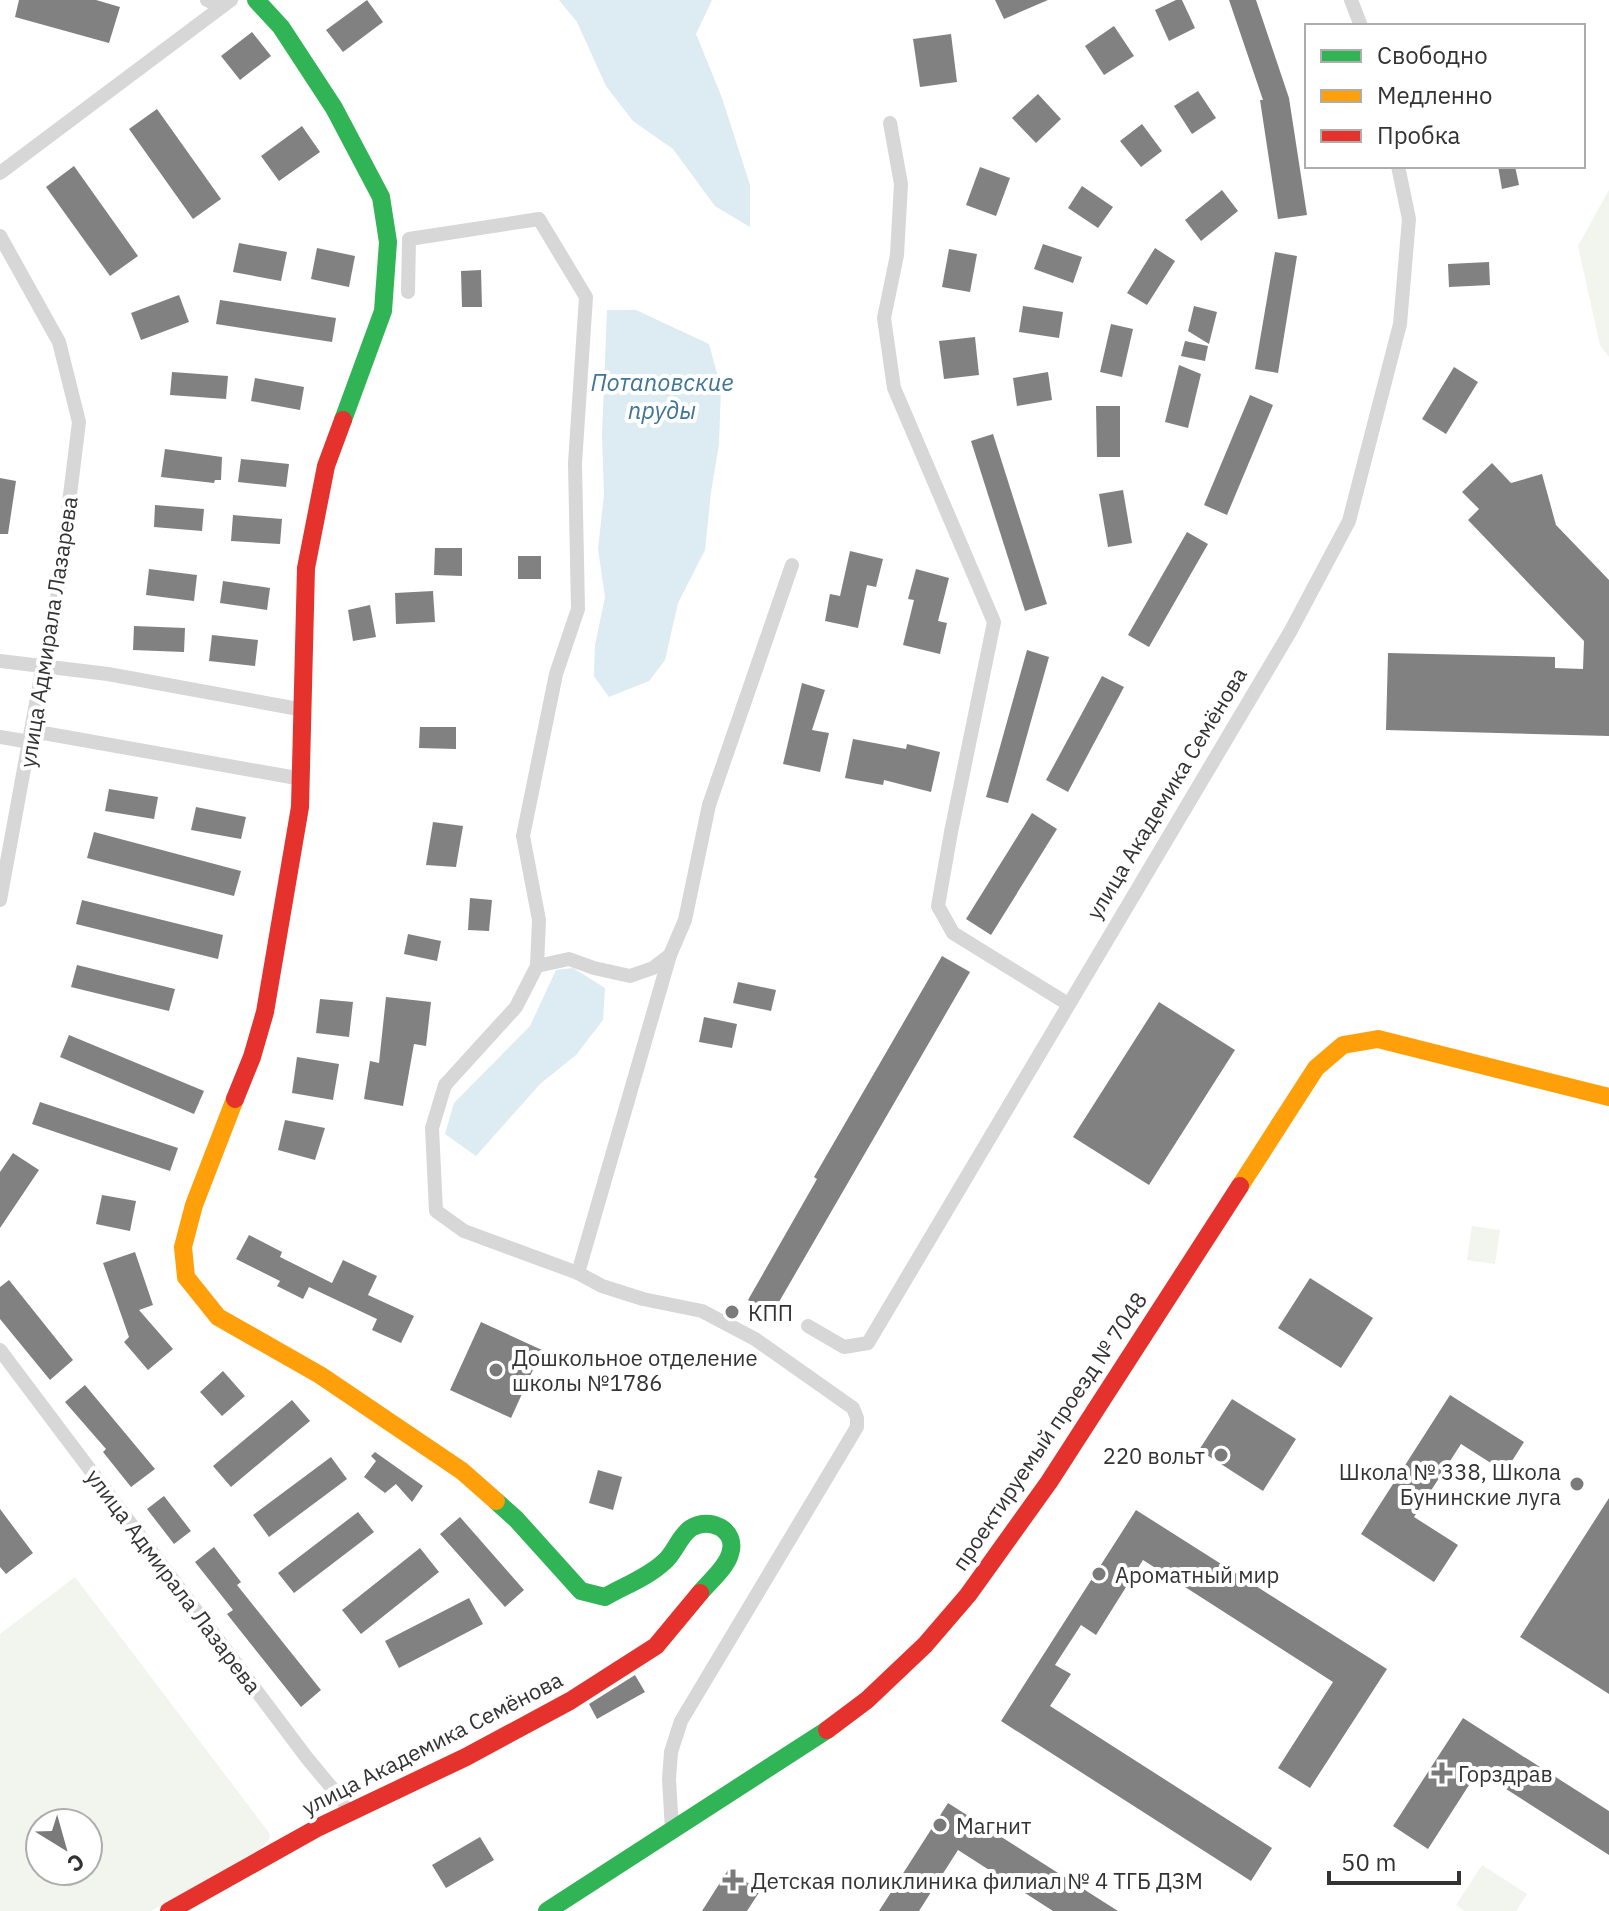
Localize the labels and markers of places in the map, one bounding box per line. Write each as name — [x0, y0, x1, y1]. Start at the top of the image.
place label: КПП — [748, 1298, 793, 1327]
marker: КПП — [723, 1303, 741, 1321]
place label: Дошкольное отделение школы №1786 — [512, 1343, 758, 1397]
marker: Дошкольное отделение школы №1786 — [487, 1361, 505, 1379]
place label: 220 вольт — [1103, 1441, 1205, 1470]
marker: 220 вольт — [1212, 1446, 1230, 1464]
place label: Школа № 338, Школа Бунинские луга — [1339, 1457, 1561, 1511]
marker: Школа № 338, Школа Бунинские луга — [1568, 1475, 1586, 1493]
place label: Ароматный мир — [1115, 1560, 1279, 1589]
marker: Ароматный мир — [1090, 1565, 1108, 1583]
place label: Горздрав — [1458, 1759, 1553, 1788]
marker: Горздрав — [1433, 1764, 1451, 1782]
place label: Магнит — [956, 1811, 1031, 1840]
marker: Магнит — [931, 1816, 949, 1834]
place label: Детская поликлиника филиал № 4 ТГБ ДЗМ — [751, 1866, 1203, 1895]
marker: Детская поликлиника филиал № 4 ТГБ ДЗМ — [722, 1869, 744, 1891]

